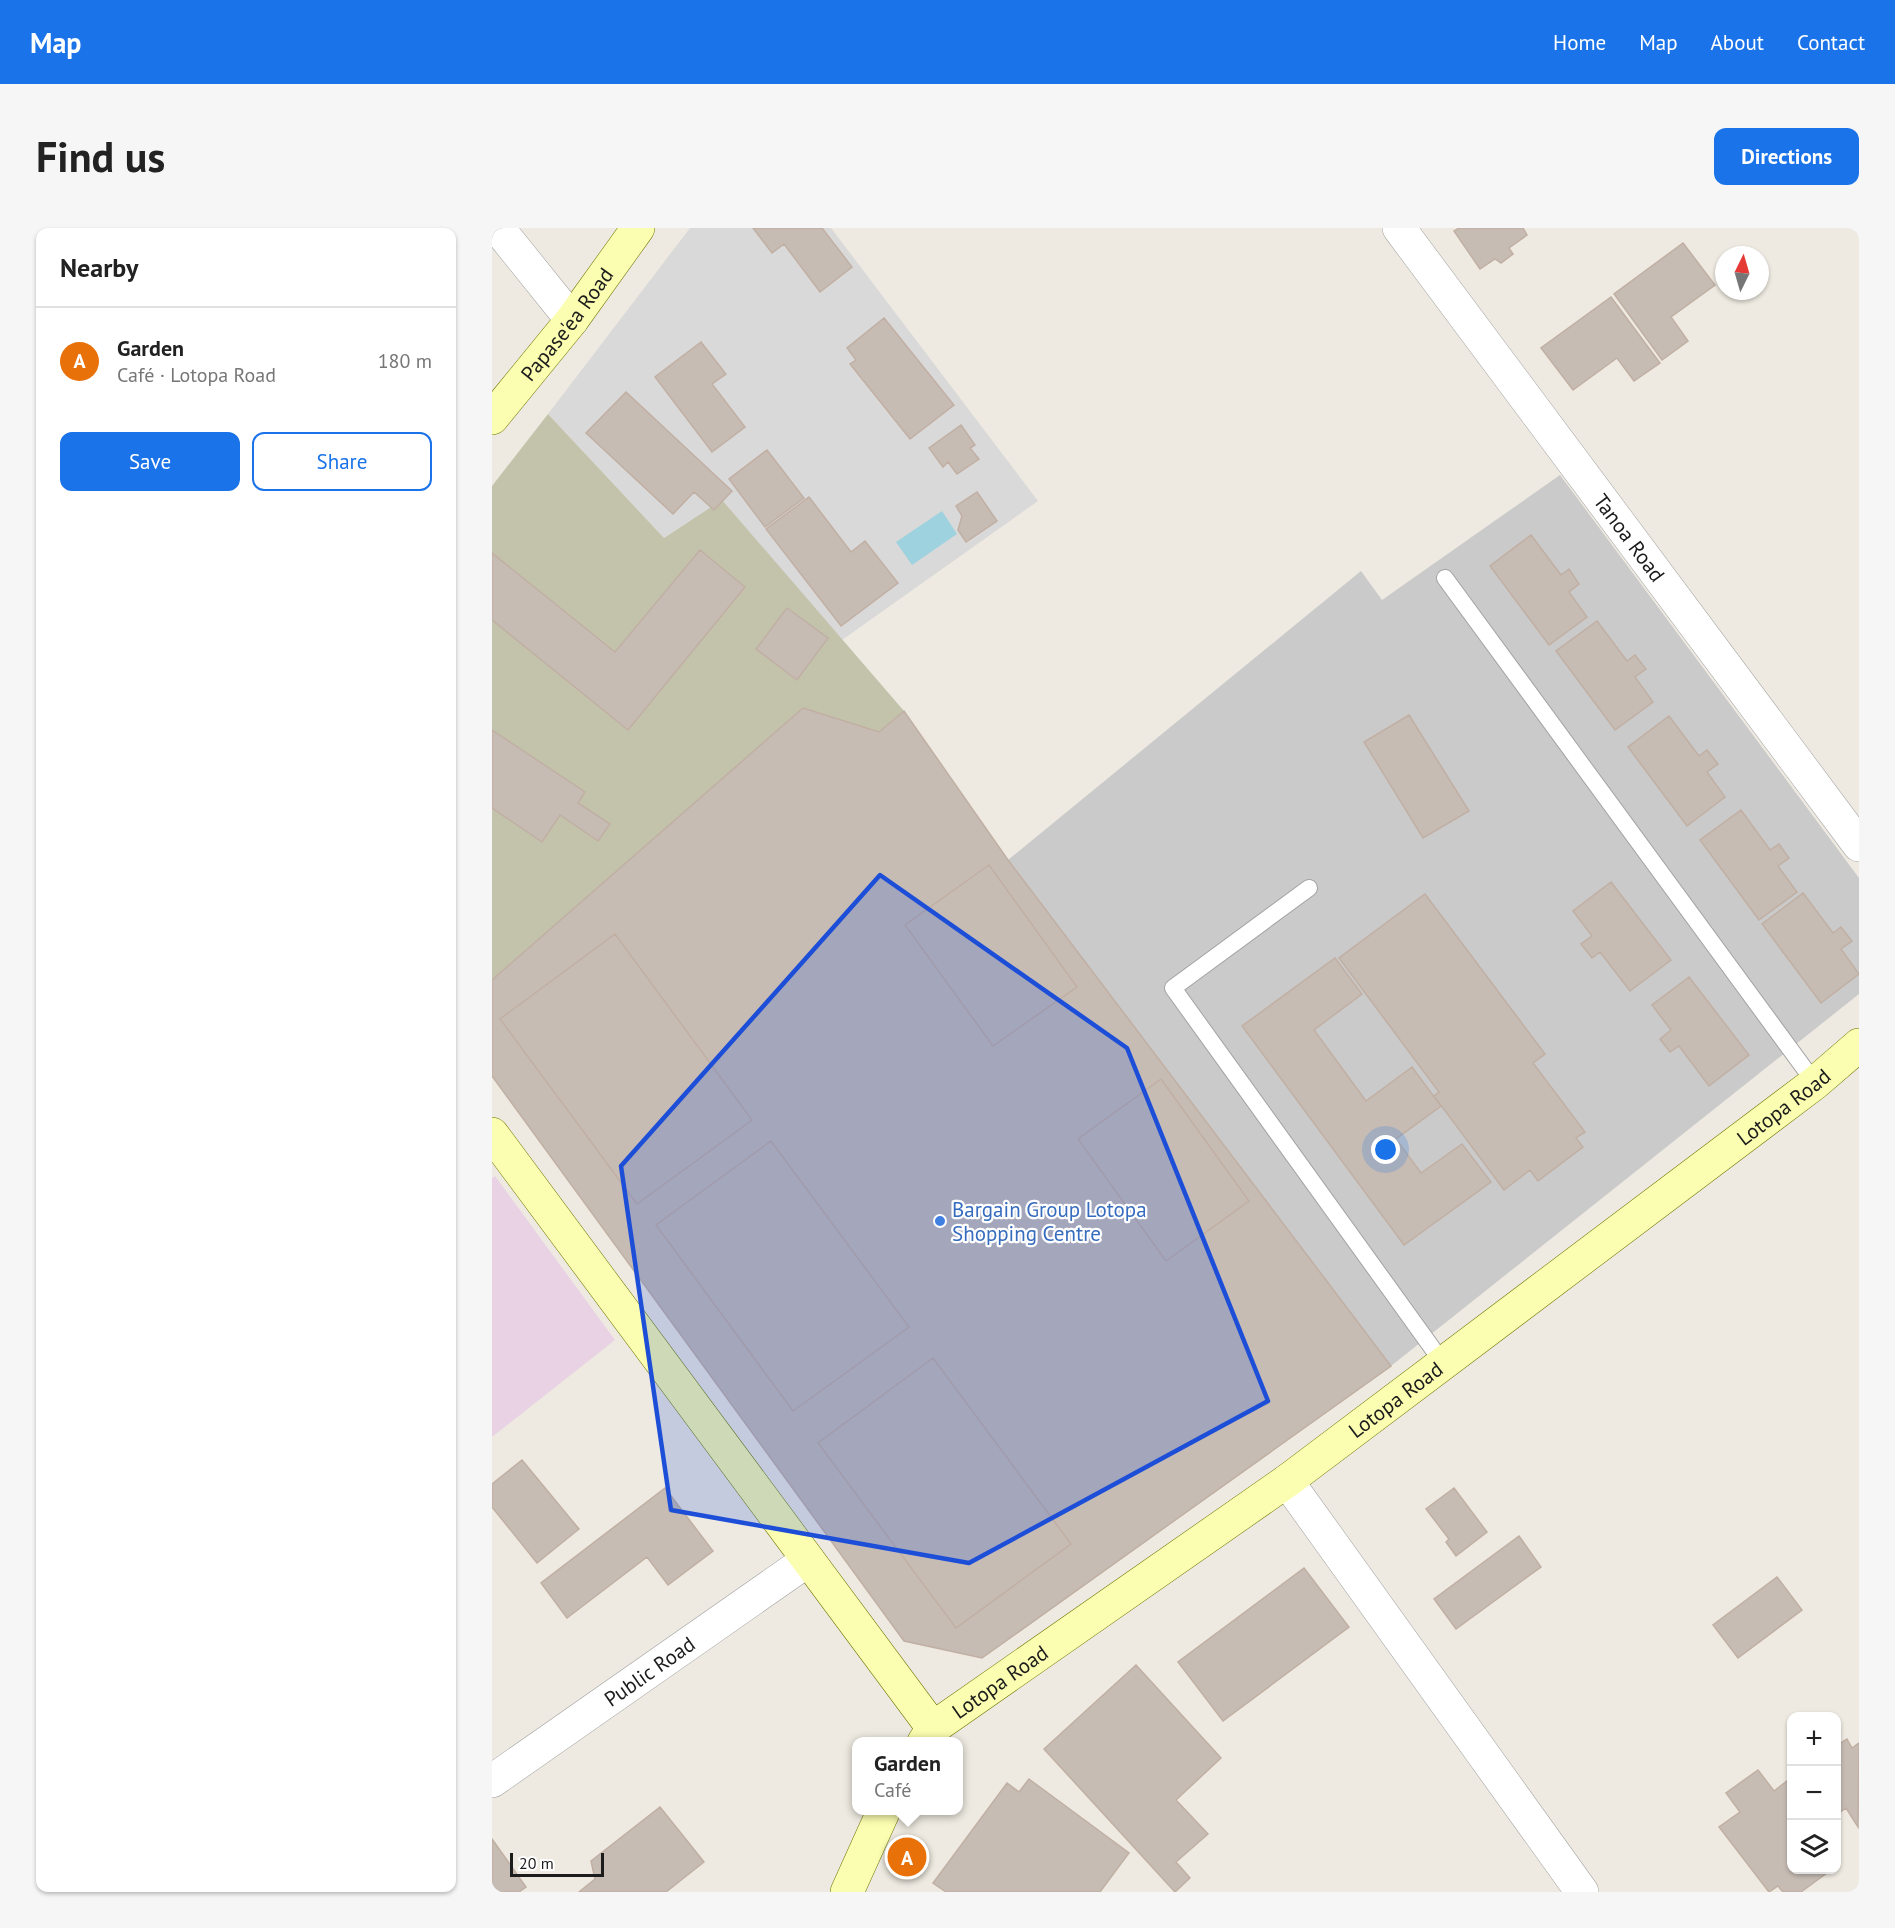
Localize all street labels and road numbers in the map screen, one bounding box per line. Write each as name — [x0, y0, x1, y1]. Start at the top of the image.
street label: Papase'ea Road — [514, 262, 619, 386]
street label: Tanoa Road — [1588, 488, 1671, 587]
street label: Lotopa Road — [1731, 1062, 1836, 1151]
street label: Lotopa Road — [1343, 1355, 1448, 1443]
street label: Public Road — [599, 1630, 700, 1712]
street label: Lotopa Road — [946, 1639, 1053, 1724]

